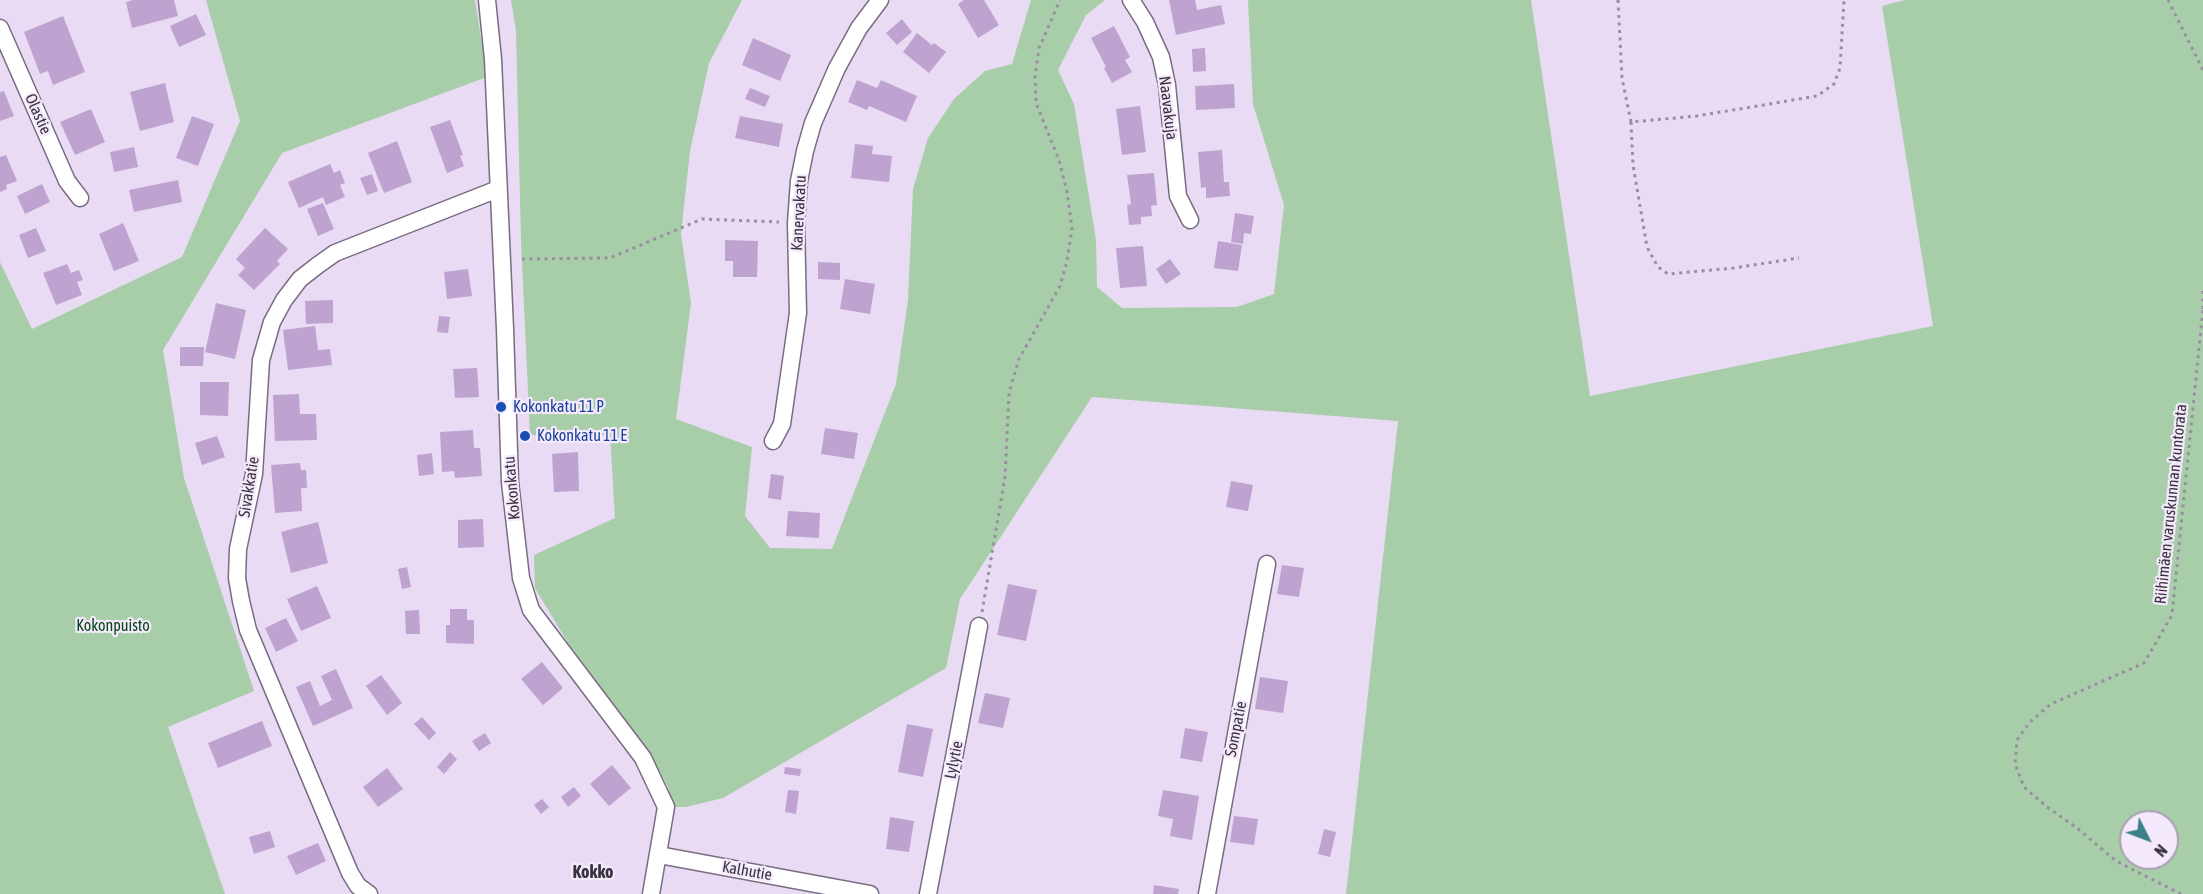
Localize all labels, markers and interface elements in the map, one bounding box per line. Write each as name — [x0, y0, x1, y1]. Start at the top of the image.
street label: Naavakuja — [1155, 75, 1181, 141]
street label: Olastie — [21, 91, 55, 137]
street label: Kanervakatu — [787, 175, 811, 251]
place label: Kokonkatu 11 P — [513, 397, 604, 417]
marker: Kokonkatu 11 P — [494, 400, 508, 414]
street label: Riihimäen varuskunnan kuntorata — [2151, 403, 2191, 605]
place label: Kokonkatu 11 E — [537, 426, 627, 446]
marker: Kokonkatu 11 E — [518, 429, 532, 443]
street label: Sivakkatie — [235, 455, 263, 519]
street label: Kokonkatu — [500, 455, 524, 521]
park label: Kokonpuisto — [76, 616, 150, 636]
street label: Sompatie — [1221, 700, 1251, 758]
street label: Lylytie — [941, 739, 967, 781]
north arrow — [2119, 810, 2179, 870]
text: N — [2151, 841, 2171, 860]
street label: Kalhutie — [721, 857, 773, 885]
district label: Kokko — [573, 861, 613, 883]

